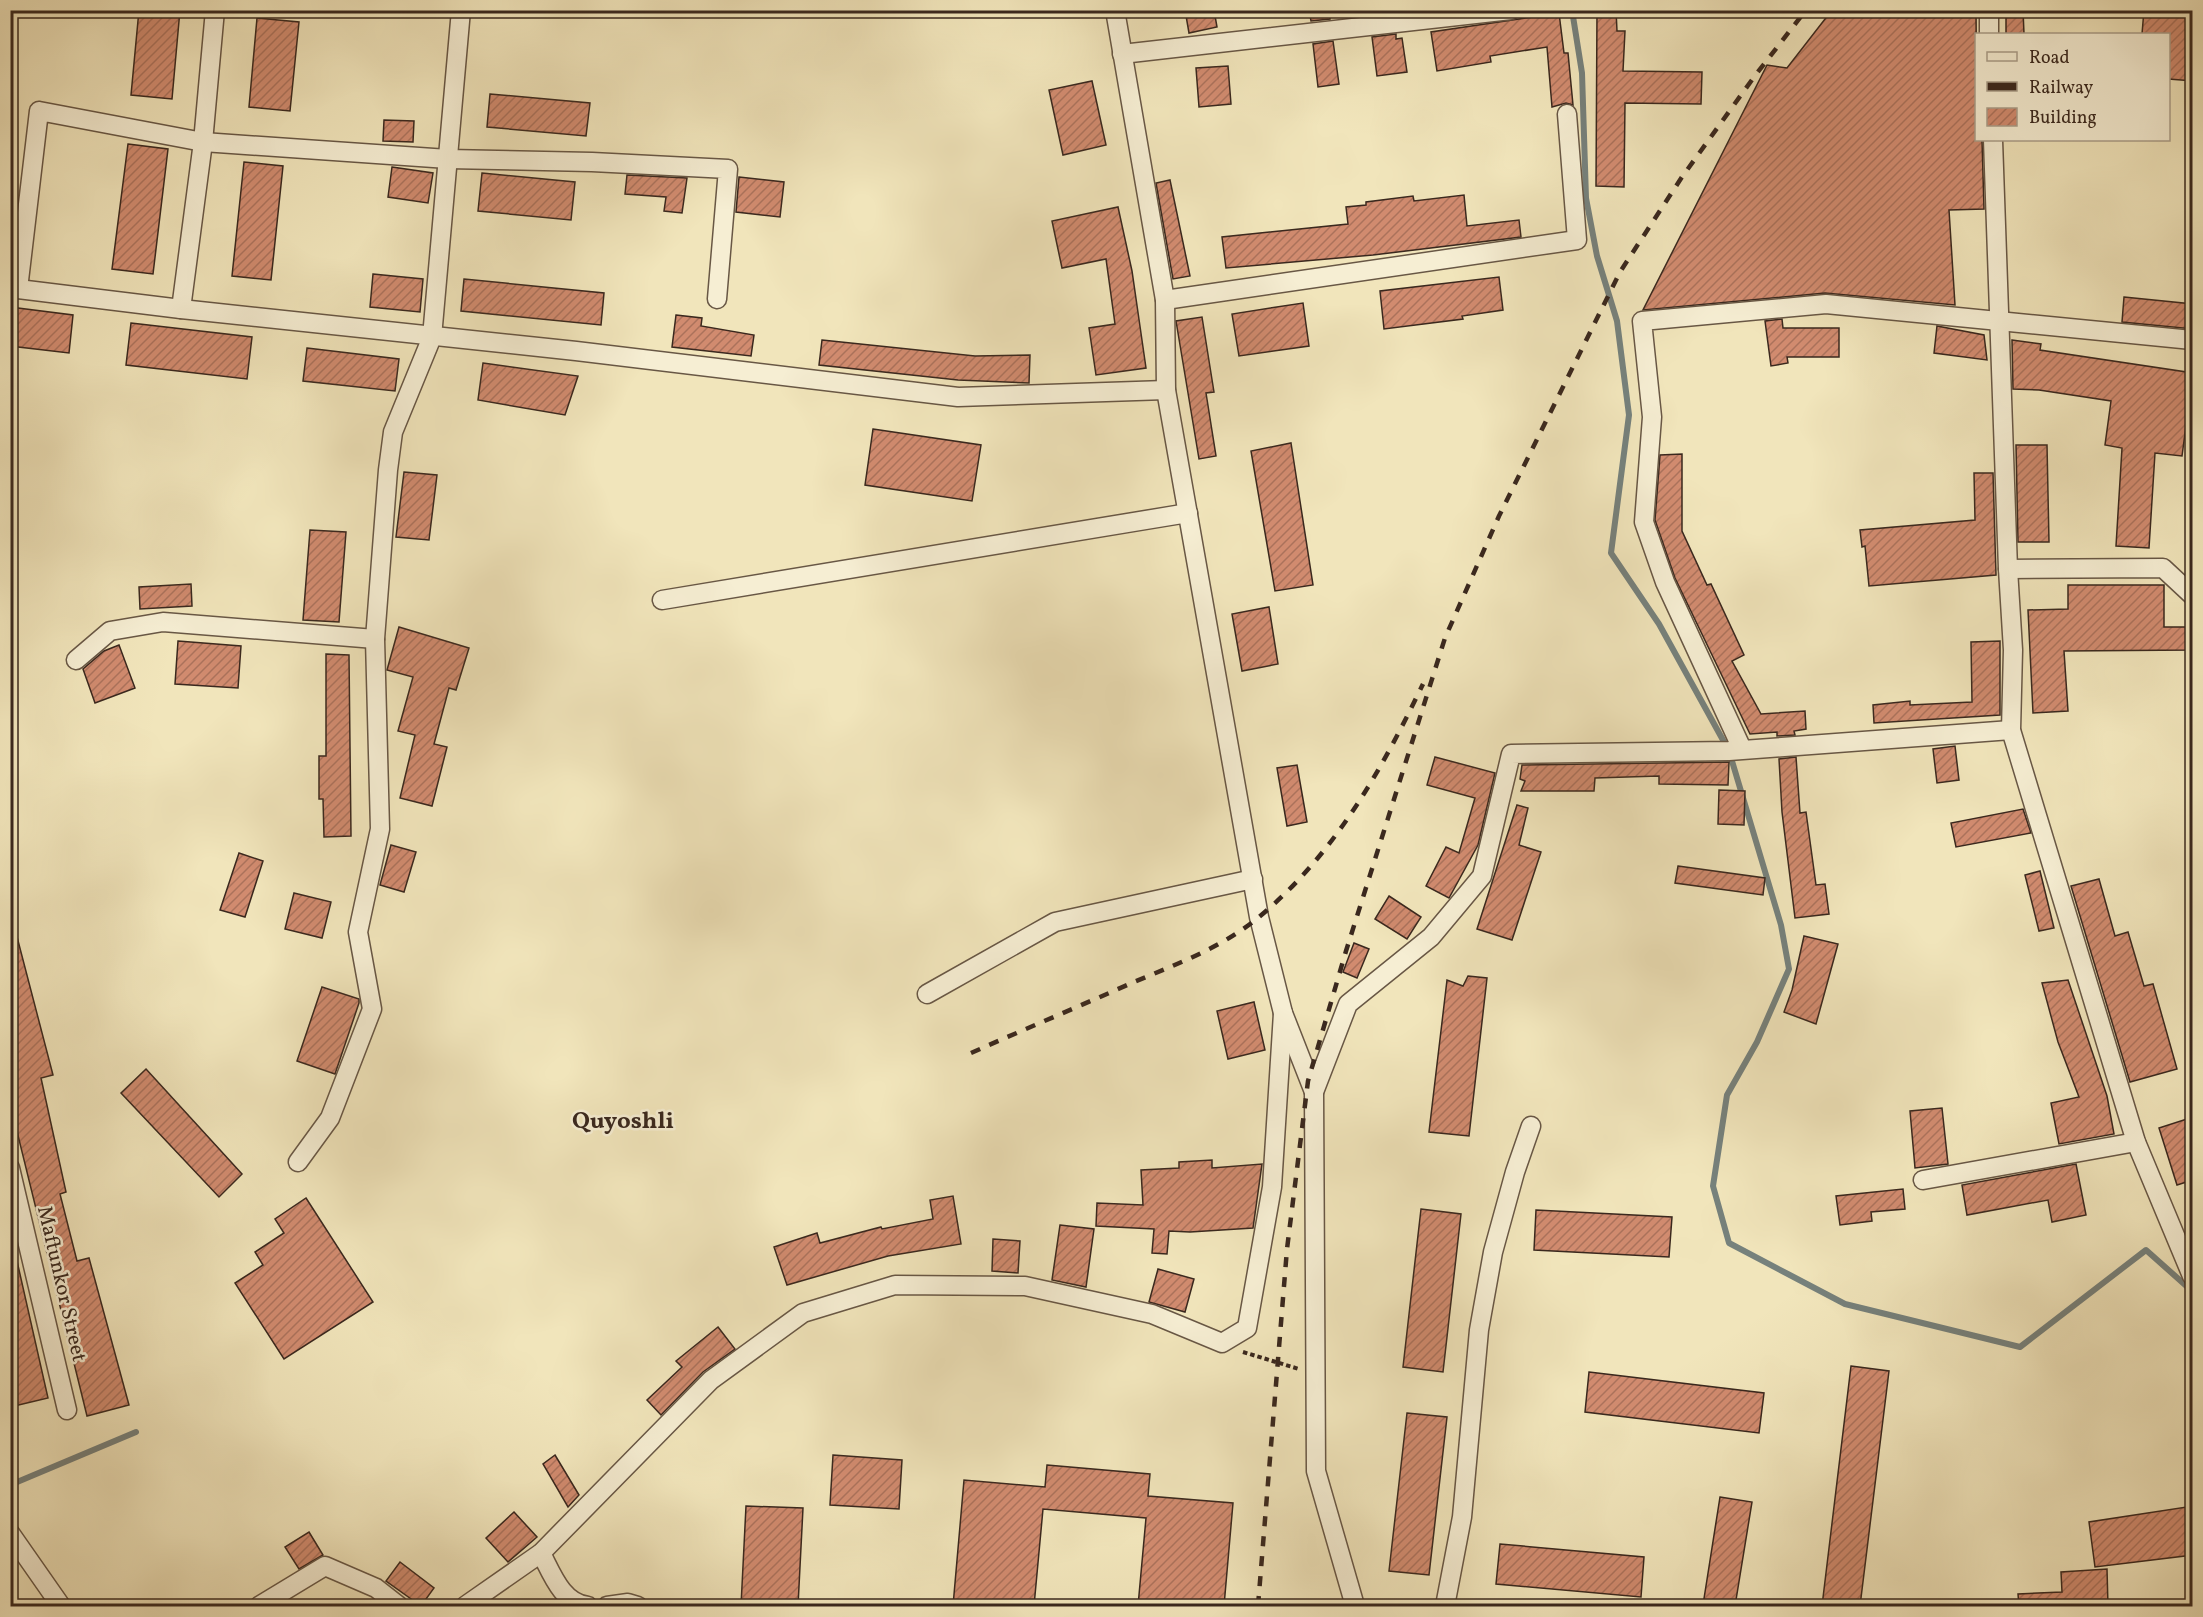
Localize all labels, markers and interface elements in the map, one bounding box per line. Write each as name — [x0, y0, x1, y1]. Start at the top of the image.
legend — [1975, 33, 2170, 141]
text: Road — [2029, 46, 2070, 71]
text: Railway — [2029, 76, 2093, 101]
text: Building — [2029, 106, 2097, 131]
district label: Quyoshli — [572, 1105, 674, 1139]
street label: Maftunkor Street — [29, 1203, 93, 1365]

